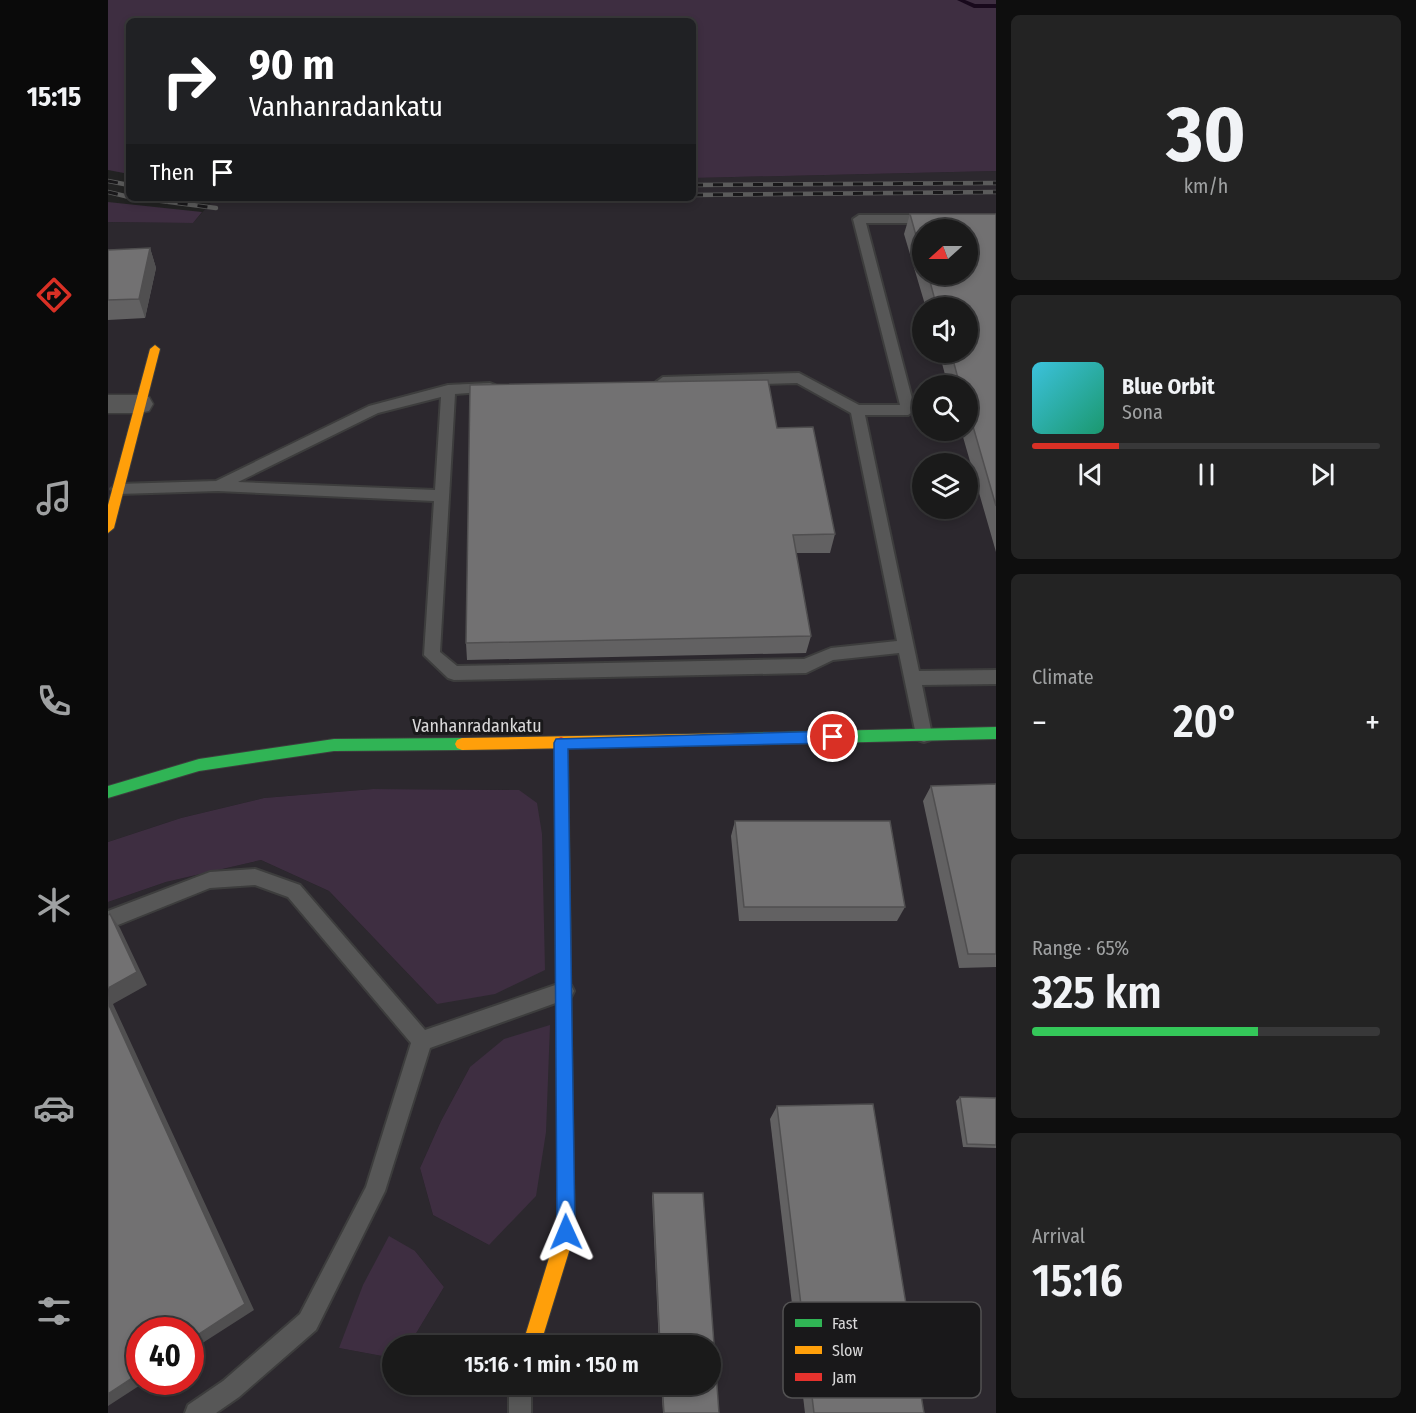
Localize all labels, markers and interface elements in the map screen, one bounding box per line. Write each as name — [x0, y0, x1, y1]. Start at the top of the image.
text: 90 m — [249, 40, 334, 90]
icon: right — [150, 42, 228, 120]
text: 15:15 — [27, 81, 81, 113]
text: 30 — [1166, 88, 1246, 182]
text: Vanhanradankatu — [249, 91, 443, 123]
icon: arrive — [206, 156, 239, 189]
text: Then — [150, 159, 194, 186]
text: km/h — [1184, 174, 1228, 198]
north arrow — [912, 219, 978, 285]
map controls — [912, 219, 978, 519]
icon: directions — [33, 274, 75, 316]
button: sound — [912, 297, 978, 363]
text: Blue Orbit — [1122, 373, 1215, 400]
button: search — [912, 375, 978, 441]
text: Sona — [1122, 400, 1163, 424]
button: layers — [912, 453, 978, 519]
icon: previous — [1074, 458, 1107, 491]
icon: pause — [1190, 458, 1223, 491]
icon: next — [1306, 458, 1339, 491]
icon: music — [33, 477, 75, 519]
text: Climate — [1032, 665, 1094, 689]
icon: phone — [33, 680, 75, 722]
text: 20° — [1173, 695, 1239, 749]
text: − — [1032, 703, 1047, 743]
text: + — [1365, 703, 1380, 743]
pin — [807, 711, 858, 762]
street label: Vanhanradankatu — [412, 715, 542, 737]
icon: arrive — [816, 720, 849, 753]
icon: climate — [33, 884, 75, 926]
text: Range · 65% — [1032, 936, 1129, 960]
text: 325 km — [1032, 966, 1162, 1020]
icon: car — [33, 1087, 75, 1129]
position arrow — [534, 1200, 598, 1264]
text: Arrival — [1032, 1224, 1085, 1248]
text: 15:16 — [1032, 1254, 1123, 1308]
icon: filters — [33, 1290, 75, 1332]
legend — [783, 1302, 981, 1398]
text: Fast — [832, 1314, 859, 1333]
speed limit sign: 40 — [126, 1317, 204, 1395]
text: Slow — [832, 1341, 863, 1360]
text: 15:16 · 1 min · 150 m — [464, 1351, 639, 1378]
text: Jam — [832, 1368, 857, 1387]

